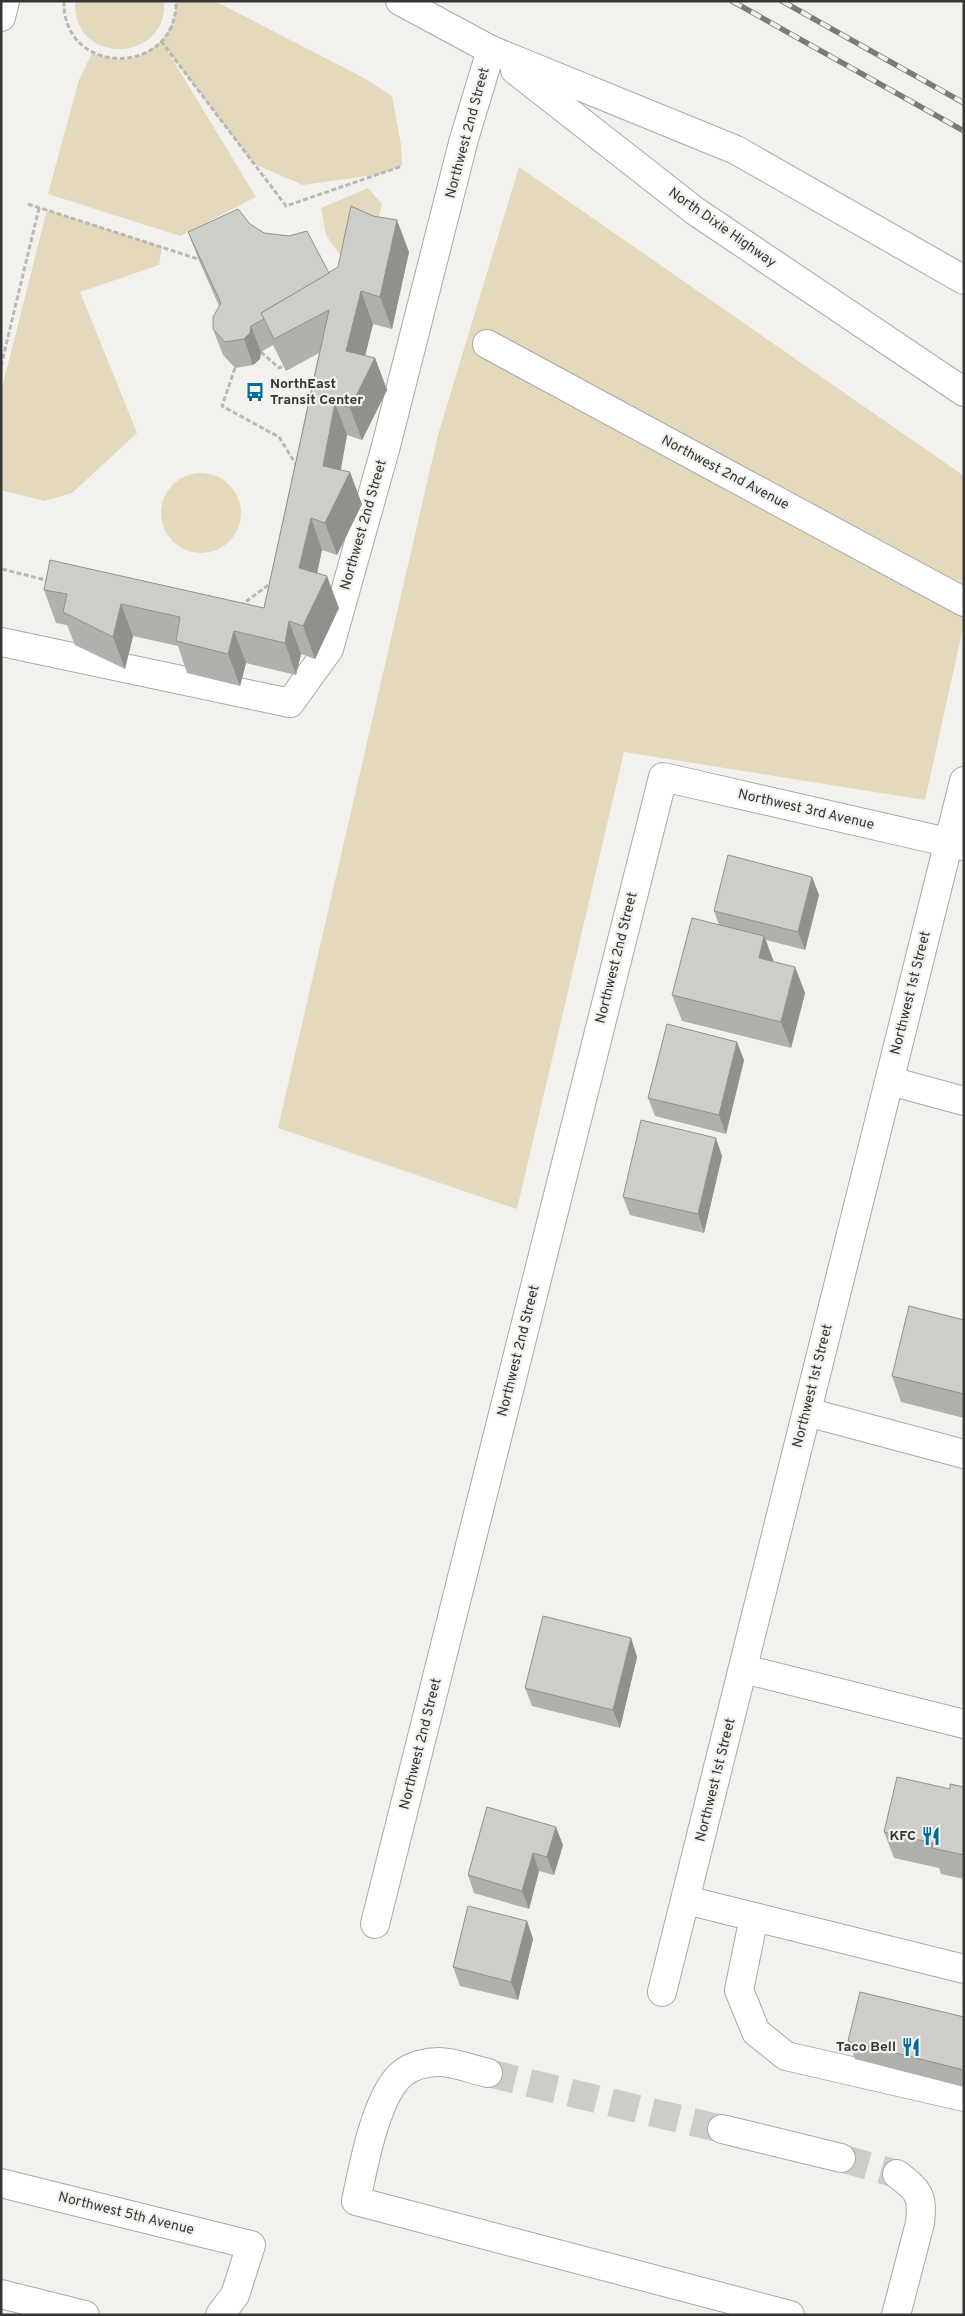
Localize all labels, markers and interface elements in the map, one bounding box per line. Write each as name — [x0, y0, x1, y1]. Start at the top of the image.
street label: Northwest 2nd Street — [442, 66, 494, 200]
street label: North Dixie Highway — [665, 184, 779, 272]
place label: NorthEast Transit Center — [270, 376, 363, 409]
bus stop icon: NorthEast Transit Center — [244, 381, 266, 403]
street label: Northwest 2nd Avenue — [658, 432, 792, 514]
street label: Northwest 2nd Street — [337, 458, 391, 592]
street label: Northwest 3rd Avenue — [736, 786, 876, 834]
street label: Northwest 2nd Street — [592, 891, 642, 1025]
street label: Northwest 1st Street — [887, 929, 935, 1057]
street label: Northwest 2nd Street — [494, 1284, 544, 1418]
street label: Northwest 1st Street — [789, 1322, 837, 1450]
street label: Northwest 2nd Street — [396, 1677, 446, 1811]
street label: Northwest 1st Street — [692, 1716, 740, 1844]
restaurant icon: KFC — [920, 1825, 942, 1847]
place label: KFC — [889, 1828, 916, 1845]
restaurant icon: Taco Bell — [900, 2036, 922, 2058]
place label: Taco Bell — [836, 2039, 896, 2056]
street label: Northwest 5th Avenue — [56, 2189, 196, 2239]

